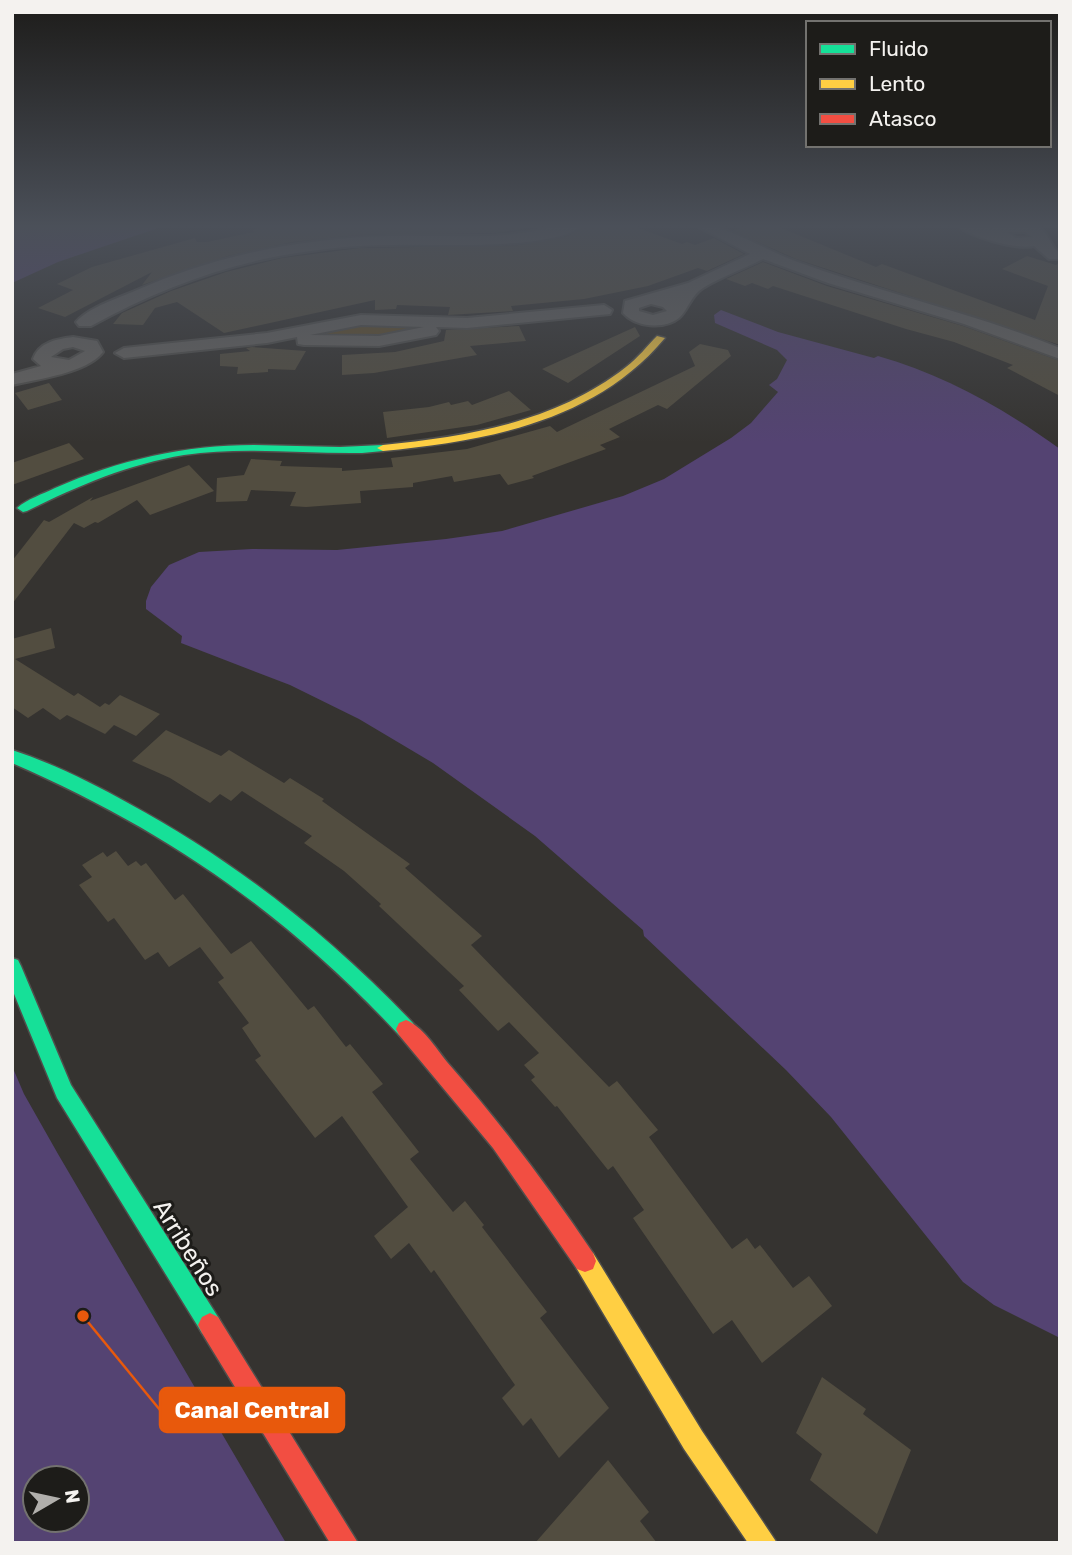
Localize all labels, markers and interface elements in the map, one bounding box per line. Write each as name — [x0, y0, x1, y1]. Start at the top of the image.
legend — [806, 21, 1051, 147]
text: Fluido — [869, 36, 929, 61]
text: Lento — [869, 71, 925, 96]
text: Atasco — [869, 106, 937, 131]
street label: Arribeños — [147, 1195, 229, 1301]
callout: Canal Central — [160, 1388, 344, 1432]
text: Canal Central — [174, 1396, 330, 1424]
north arrow — [21, 1464, 91, 1534]
text: N — [60, 1488, 85, 1505]

